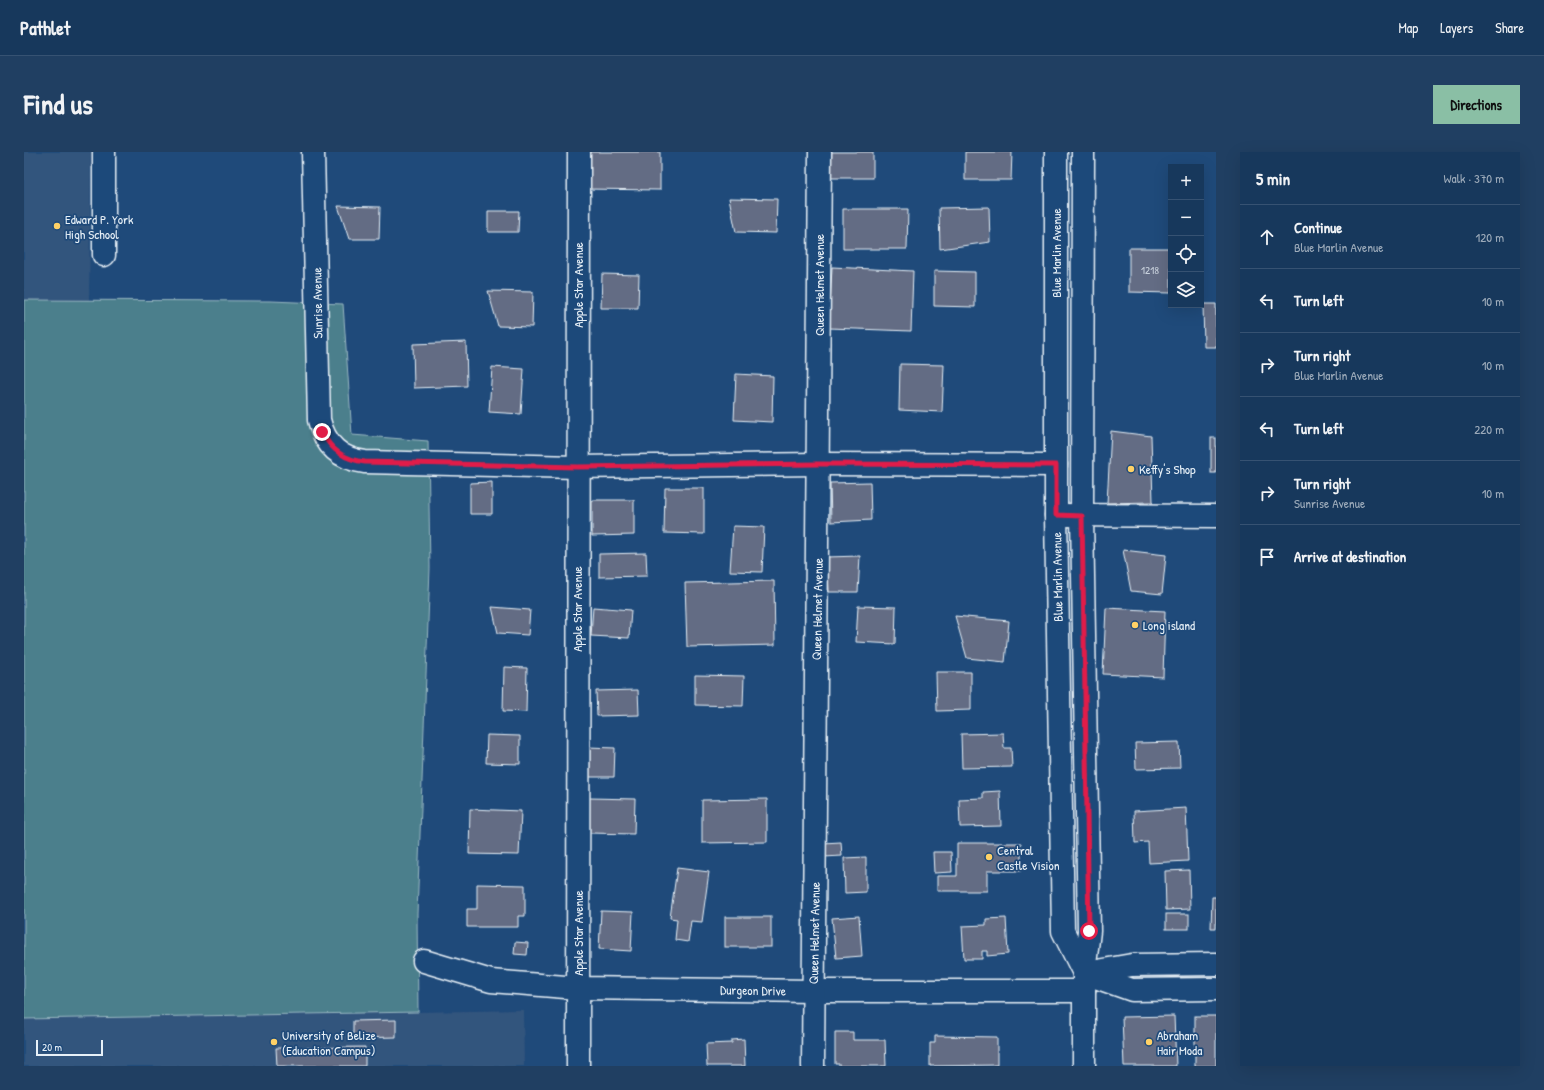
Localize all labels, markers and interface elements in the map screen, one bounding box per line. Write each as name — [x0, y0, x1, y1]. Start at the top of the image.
text: Pathlet — [20, 15, 70, 41]
text: Map — [1398, 18, 1418, 37]
text: Layers — [1440, 18, 1473, 37]
text: Share — [1495, 18, 1524, 37]
text: Find us — [24, 85, 93, 123]
button: Directions — [1433, 85, 1520, 124]
map controls — [1168, 164, 1204, 308]
button: + — [1168, 164, 1204, 200]
text: 5 min — [1256, 167, 1290, 190]
text: Walk · 370 m — [1444, 169, 1504, 187]
button: − — [1168, 200, 1204, 236]
street label: Blue Marlin Avenue — [1047, 208, 1065, 298]
place label: Edward P. York High School — [65, 210, 134, 243]
text: Continue — [1294, 217, 1342, 238]
marker: Edward P. York High School — [52, 221, 62, 231]
icon: ahead — [1256, 226, 1278, 248]
text: 120 m — [1476, 228, 1504, 246]
street label: Queen Helmet Avenue — [810, 234, 828, 336]
button: locate — [1168, 236, 1204, 272]
text: Blue Marlin Avenue — [1294, 238, 1383, 256]
street label: Apple Star Avenue — [569, 242, 587, 328]
house number: 1218 — [1141, 263, 1159, 277]
street label: Sunrise Avenue — [307, 267, 327, 339]
button: layers — [1168, 272, 1204, 308]
icon: left — [1256, 290, 1278, 312]
text: Turn left — [1294, 290, 1344, 311]
text: 10 m — [1482, 292, 1504, 310]
text: Turn right — [1294, 345, 1350, 366]
icon: right — [1256, 354, 1278, 376]
text: 10 m — [1482, 356, 1504, 374]
text: Blue Marlin Avenue — [1294, 366, 1383, 384]
icon: left — [1256, 418, 1278, 440]
text: Turn left — [1294, 418, 1344, 439]
text: 220 m — [1474, 420, 1504, 438]
route end — [313, 423, 331, 441]
place label: Keffy's Shop — [1139, 460, 1196, 478]
marker: Keffy's Shop — [1126, 464, 1136, 474]
text: Turn right — [1294, 473, 1350, 494]
icon: right — [1256, 482, 1278, 504]
text: 10 m — [1482, 484, 1504, 502]
text: Sunrise Avenue — [1294, 494, 1365, 512]
street label: Blue Marlin Avenue — [1047, 532, 1067, 622]
icon: arrive — [1256, 546, 1278, 568]
text: Arrive at destination — [1294, 546, 1406, 567]
street label: Queen Helmet Avenue — [807, 558, 827, 660]
street label: Apple Star Avenue — [568, 566, 586, 652]
place label: Long island — [1143, 616, 1195, 634]
marker: Long island — [1130, 620, 1140, 630]
place label: Central Castle Vision — [997, 841, 1060, 874]
marker: Central Castle Vision — [984, 852, 994, 862]
street label: Queen Helmet Avenue — [804, 882, 824, 984]
street label: Apple Star Avenue — [569, 890, 587, 976]
route start — [1080, 922, 1098, 940]
street label: Durgeon Drive — [720, 980, 786, 1000]
place label: University of Belize (Education Campus) — [282, 1026, 376, 1059]
place label: Abraham Hair Moda — [1157, 1026, 1202, 1059]
marker: University of Belize (Education Campus) — [269, 1037, 279, 1047]
marker: Abraham Hair Moda — [1144, 1037, 1154, 1047]
scale bar — [36, 1038, 103, 1057]
text: 20 m — [42, 1040, 62, 1054]

